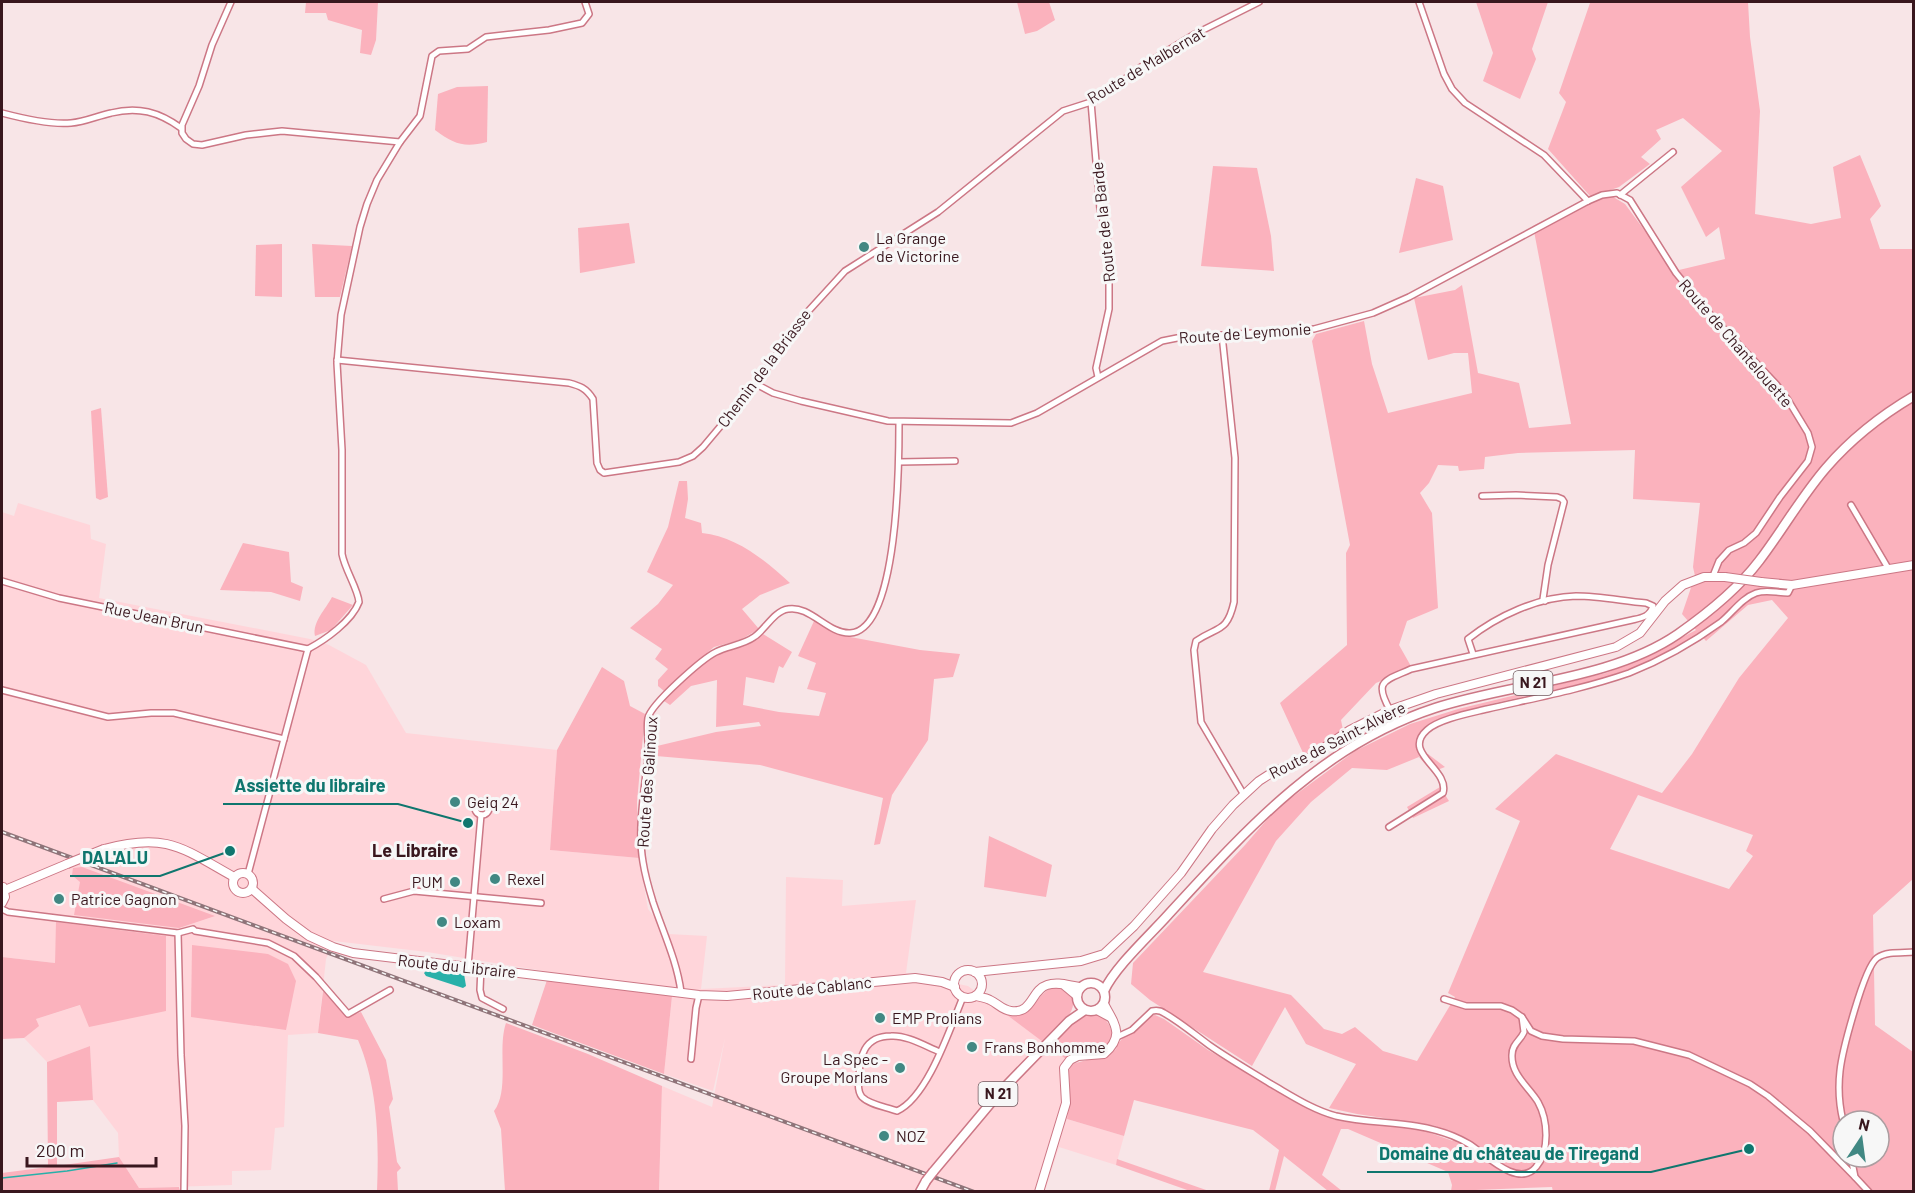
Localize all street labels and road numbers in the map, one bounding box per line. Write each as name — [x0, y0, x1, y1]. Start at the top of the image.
street label: Route de Malbernat — [1084, 22, 1208, 107]
street label: Route de la Barde — [1087, 161, 1118, 283]
street label: Route de Chantelouette — [1676, 275, 1797, 411]
street label: Chemin de la Briasse — [713, 305, 814, 431]
street label: Route de Leymonie — [1178, 318, 1312, 347]
street label: Rue Jean Brun — [103, 597, 205, 636]
road number: N 21 — [1514, 671, 1552, 695]
street label: Route de Saint-Alvère — [1265, 697, 1408, 782]
street label: Route des Galinoux — [632, 715, 661, 848]
street label: Route du Libraire — [397, 950, 517, 981]
street label: Route de Cablanc — [751, 972, 873, 1003]
road number: N 21 — [978, 1082, 1018, 1106]

